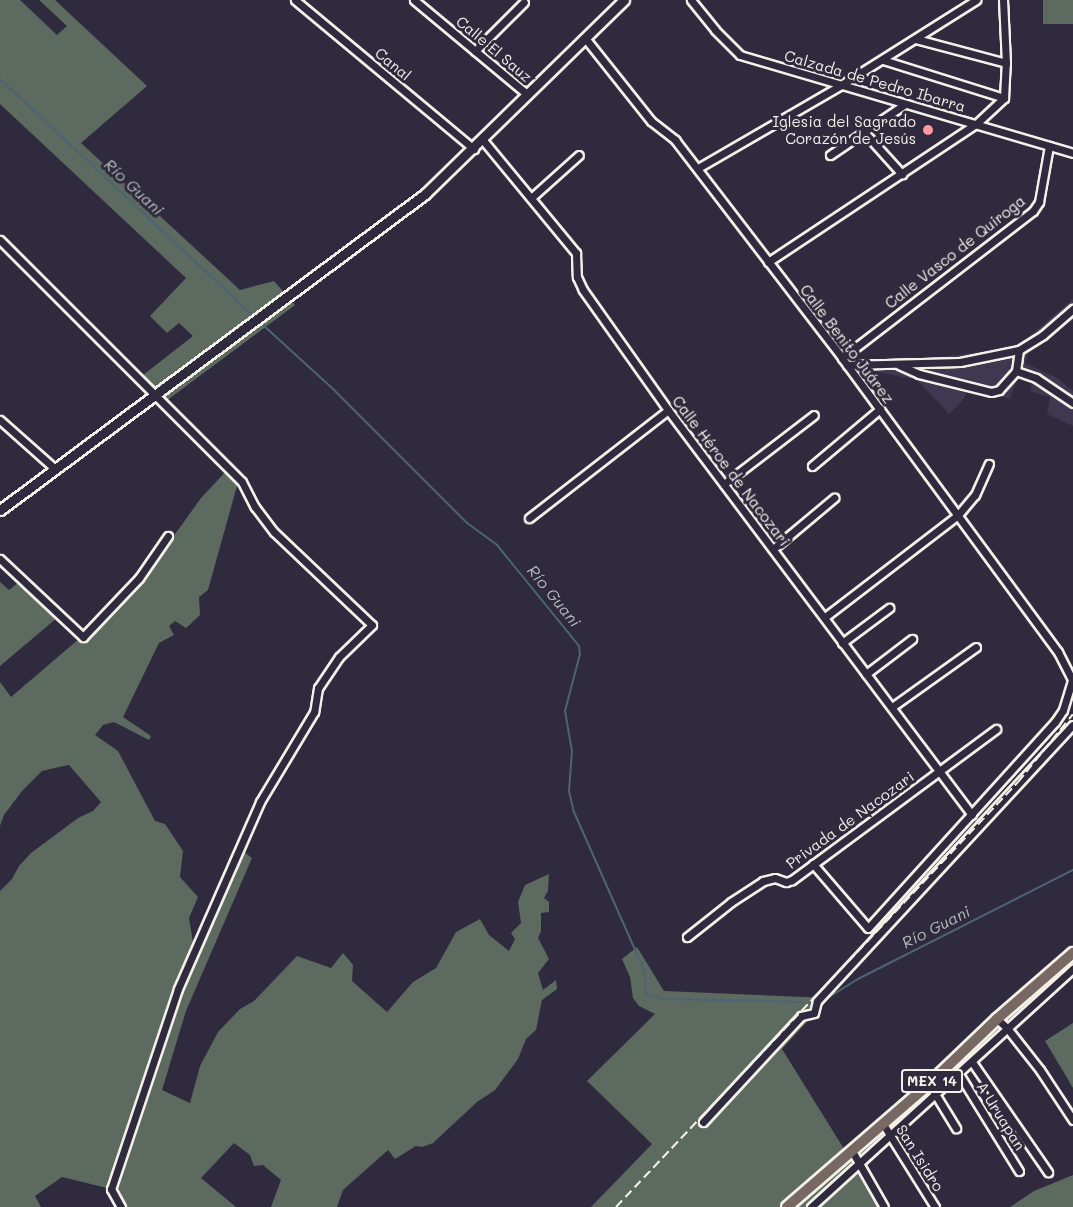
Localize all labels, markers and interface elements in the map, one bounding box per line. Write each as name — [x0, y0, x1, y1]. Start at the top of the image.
street label: Calle El Sauz — [453, 12, 535, 86]
street label: Canal — [371, 44, 415, 84]
street label: Calzada de Pedro Ibarra — [782, 46, 968, 116]
place label: Iglesia del Sagrado Corazón de Jesús — [773, 112, 916, 147]
marker: Iglesia del Sagrado Corazón de Jesús — [921, 123, 935, 137]
water label: Río Guani — [100, 155, 168, 219]
street label: Calle Vasco de Quiroga — [881, 192, 1029, 312]
street label: Calle Benito Juárez — [796, 281, 898, 407]
street label: Calle Héroe de Nacozari — [669, 392, 793, 550]
water label: Río Guani — [523, 561, 585, 631]
street label: Privada de Nacozari — [783, 768, 917, 872]
water label: Río Guani — [899, 902, 973, 952]
road number: MEX 14 — [900, 1070, 964, 1092]
street label: A Uruapan — [973, 1079, 1029, 1153]
street label: San Isidro — [892, 1121, 948, 1195]

